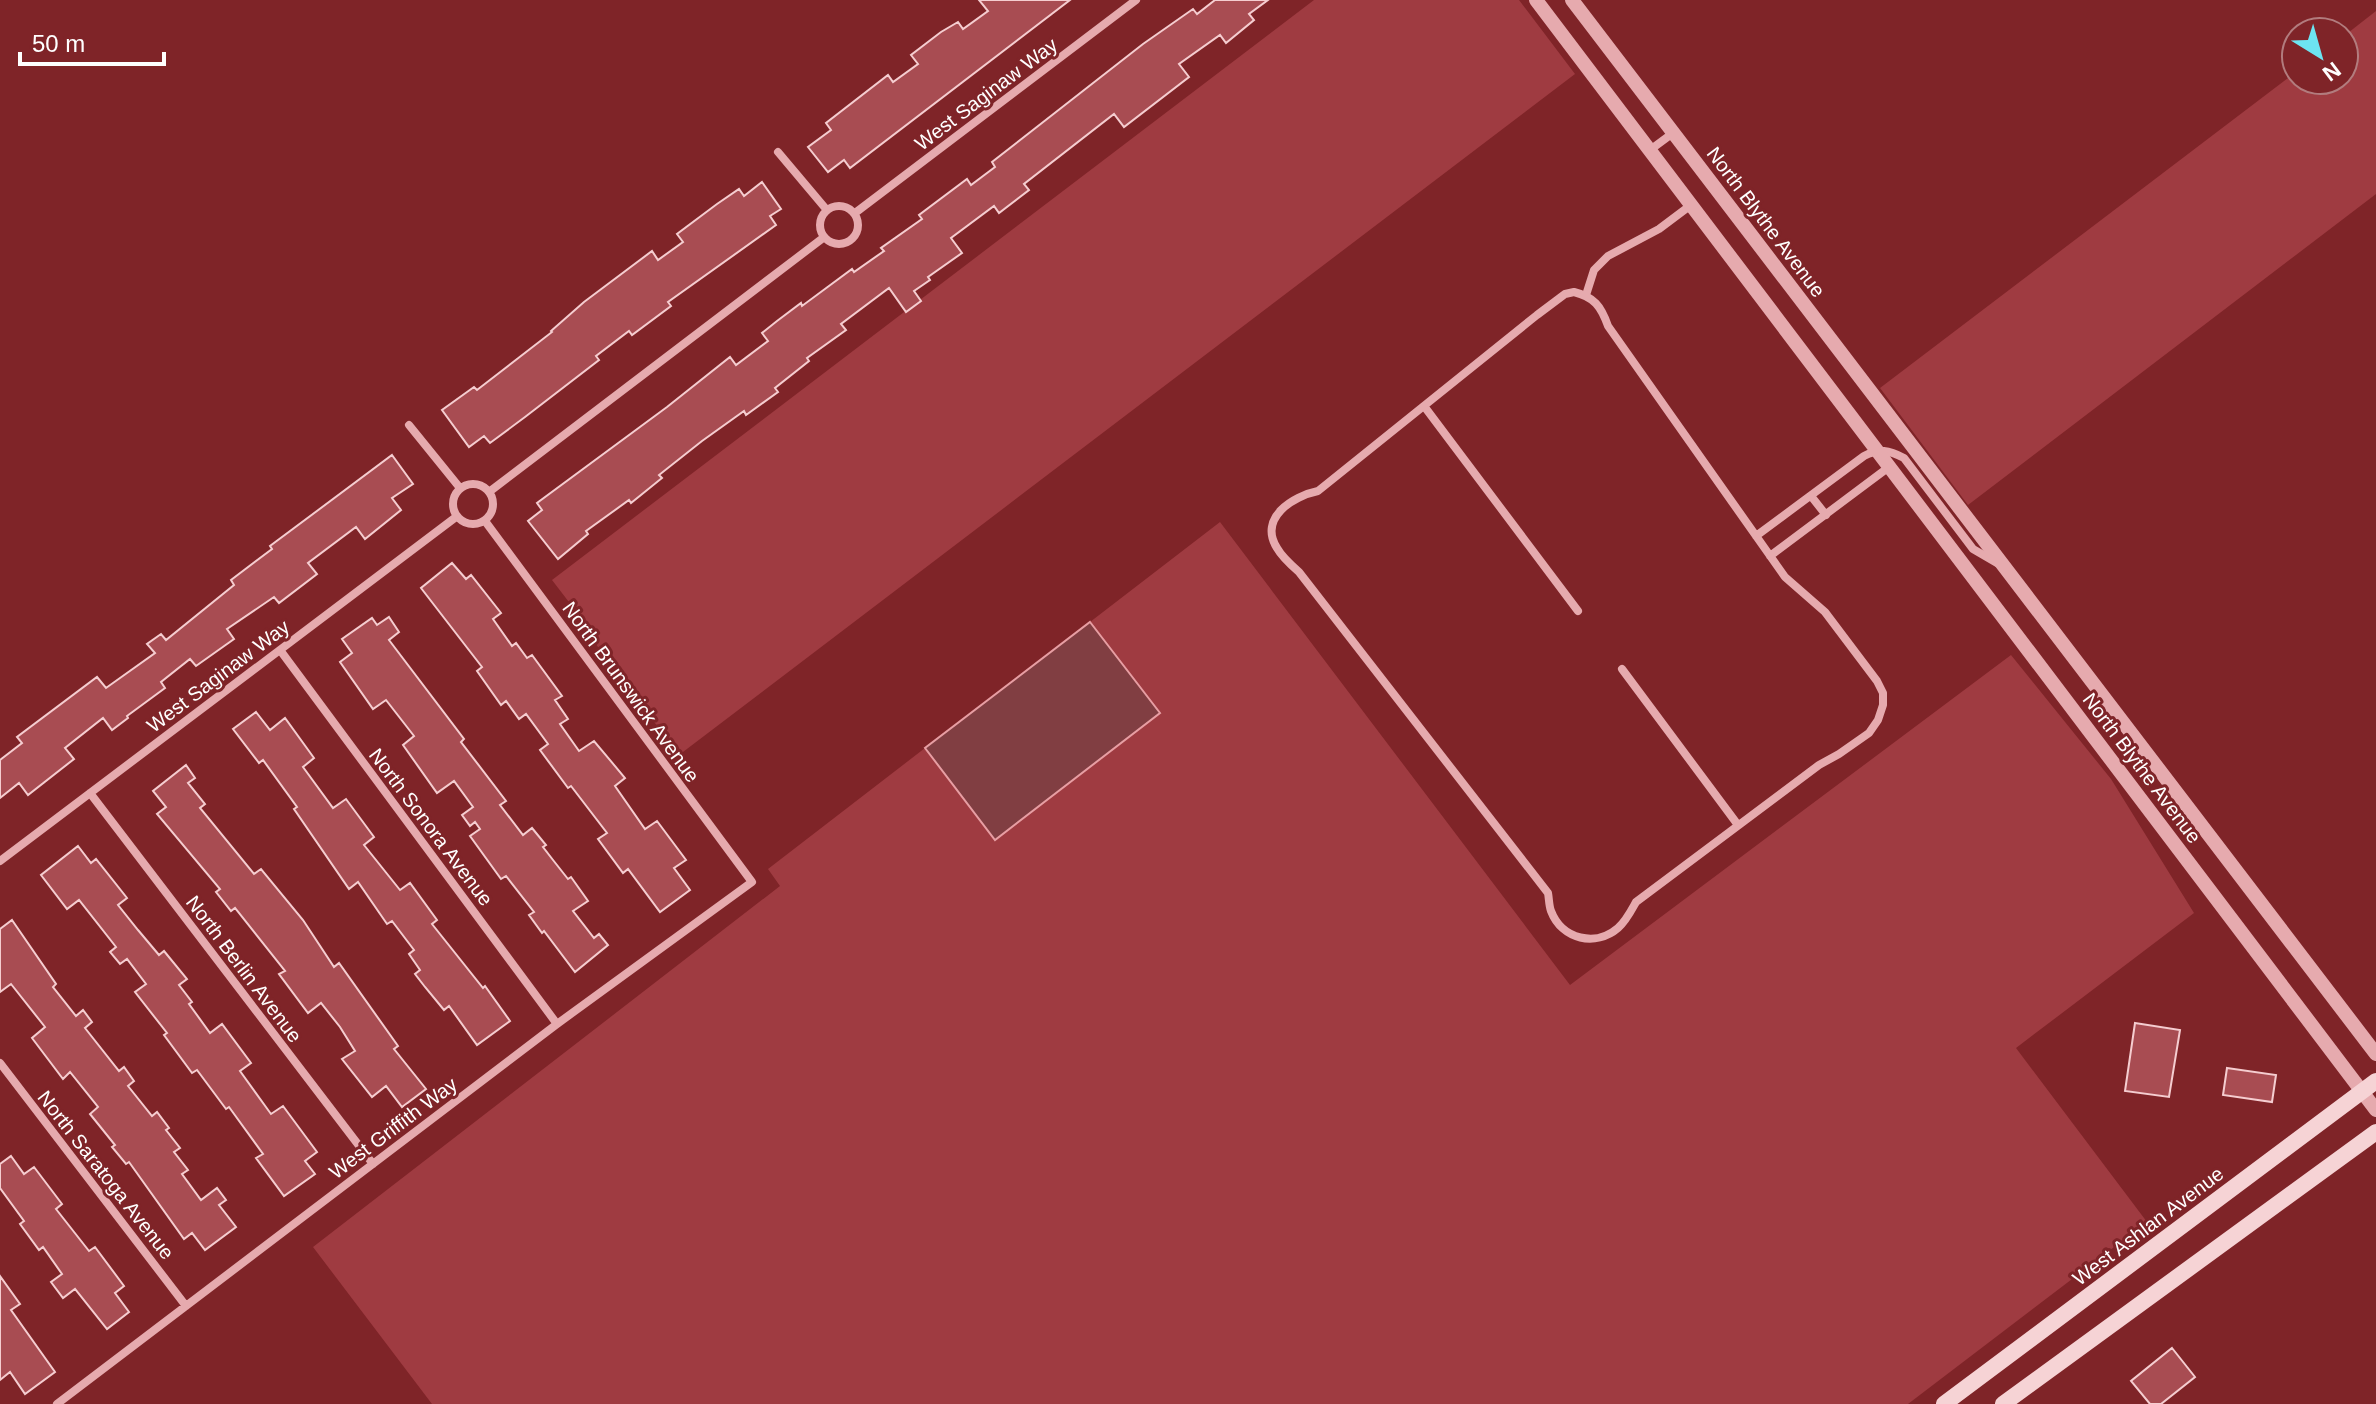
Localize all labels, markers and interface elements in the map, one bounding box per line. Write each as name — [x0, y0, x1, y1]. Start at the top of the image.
scale bar — [20, 16, 164, 66]
north arrow — [2280, 16, 2360, 96]
text: 50 m — [32, 30, 85, 57]
street label: West Saginaw Way — [911, 33, 1061, 155]
text: N — [2318, 57, 2346, 86]
street label: North Blythe Avenue — [1702, 143, 1830, 301]
street label: North Brunswick Avenue — [558, 598, 704, 786]
street label: West Saginaw Way — [143, 615, 293, 737]
street label: North Blythe Avenue — [2078, 689, 2206, 847]
street label: North Sonora Avenue — [365, 744, 497, 910]
street label: North Berlin Avenue — [182, 891, 306, 1047]
street label: West Griffith Way — [325, 1073, 461, 1183]
street label: North Saratoga Avenue — [33, 1086, 179, 1264]
street label: West Ashlan Avenue — [2068, 1162, 2228, 1290]

